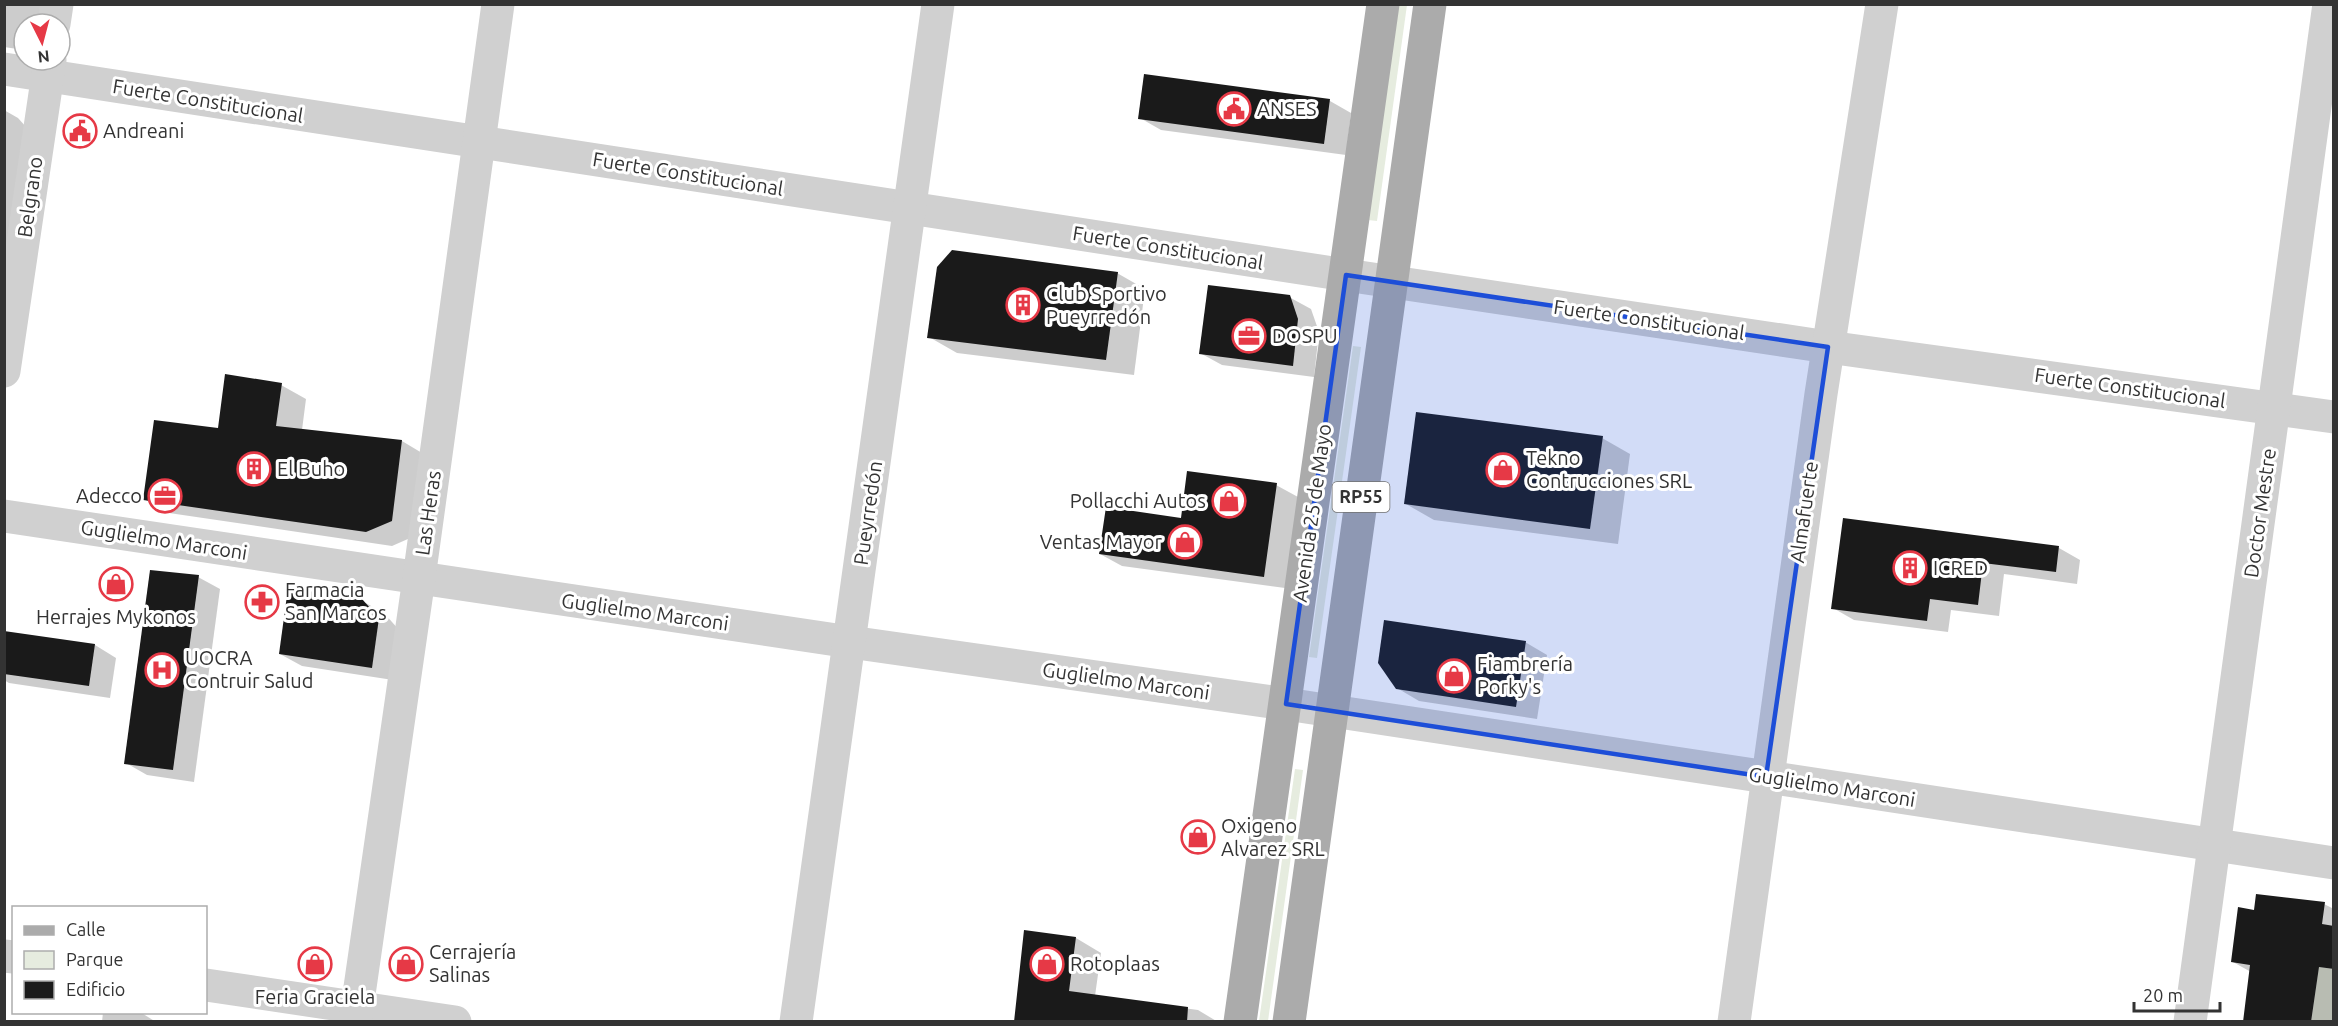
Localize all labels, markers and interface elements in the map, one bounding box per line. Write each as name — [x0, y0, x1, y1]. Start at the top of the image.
north arrow — [12, 12, 72, 72]
text: N — [37, 47, 50, 66]
street label: Fuerte Constitucional — [111, 74, 305, 127]
public building icon: ANSES — [1216, 91, 1252, 127]
place label: ANSES — [1257, 97, 1316, 120]
public building icon: Andreani — [62, 113, 98, 149]
place label: Andreani — [103, 119, 184, 142]
street label: Fuerte Constitucional — [591, 147, 785, 200]
street label: Belgrano — [12, 155, 47, 239]
street label: Fuerte Constitucional — [1071, 221, 1265, 274]
place label: Club Sportivo Pueyrredón — [1046, 282, 1167, 328]
building icon: Club Sportivo Pueyrredón — [1005, 287, 1041, 323]
street label: Fuerte Constitucional — [1552, 295, 1746, 344]
office icon: DOSPU — [1231, 318, 1267, 354]
place label: DOSPU — [1272, 324, 1338, 347]
street label: Fuerte Constitucional — [2033, 363, 2227, 412]
street label: Avenida 25 de Mayo — [1288, 422, 1335, 604]
place label: Tekno Contrucciones SRL — [1526, 446, 1692, 492]
street label: Doctor Mestre — [2239, 447, 2280, 579]
building icon: El Buho — [236, 451, 272, 487]
shop icon: Tekno Contrucciones SRL — [1485, 452, 1521, 488]
place label: El Buho — [277, 457, 345, 480]
street label: Pueyrredón — [849, 459, 886, 567]
street label: Almafuerte — [1785, 460, 1822, 564]
street label: Las Heras — [410, 469, 445, 557]
office icon: Adecco — [147, 478, 183, 514]
road number: RP55 — [1332, 482, 1390, 512]
shop icon: Pollacchi Autos — [1211, 483, 1247, 519]
place label: Adecco — [76, 484, 142, 507]
place label: Pollacchi Autos — [1070, 489, 1206, 512]
street label: Guglielmo Marconi — [79, 515, 249, 564]
shop icon: Ventas Mayor — [1167, 524, 1203, 560]
place label: Ventas Mayor — [1040, 530, 1162, 553]
building icon: ICRED — [1892, 550, 1928, 586]
place label: ICRED — [1933, 556, 1988, 579]
shop icon: Herrajes Mykonos — [98, 566, 134, 602]
place label: Farmacia San Marcos — [285, 578, 387, 624]
pharmacy icon: Farmacia San Marcos — [244, 584, 280, 620]
street label: Guglielmo Marconi — [560, 588, 730, 635]
place label: Herrajes Mykonos — [36, 605, 196, 628]
place label: UOCRA Contruir Salud — [185, 646, 313, 692]
hospital icon: UOCRA Contruir Salud — [144, 652, 180, 688]
place label: Fiambrería Porky's — [1477, 652, 1573, 698]
street label: Guglielmo Marconi — [1041, 657, 1211, 704]
shop icon: Fiambrería Porky's — [1436, 658, 1472, 694]
street label: Guglielmo Marconi — [1747, 762, 1917, 811]
place label: Oxigeno Alvarez SRL — [1221, 814, 1325, 860]
shop icon: Oxigeno Alvarez SRL — [1180, 819, 1216, 855]
legend — [12, 906, 207, 1014]
text: Calle — [66, 919, 106, 939]
place label: Cerrajería Salinas — [429, 940, 516, 986]
shop icon: Feria Graciela — [297, 946, 333, 982]
shop icon: Cerrajería Salinas — [388, 946, 424, 982]
shop icon: Rotoplaas — [1029, 946, 1065, 982]
text: Parque — [66, 949, 123, 969]
place label: Rotoplaas — [1070, 952, 1160, 975]
scale bar — [2134, 975, 2220, 1013]
text: Edificio — [66, 979, 125, 999]
place label: Feria Graciela — [255, 985, 375, 1008]
text: 20 m — [2143, 985, 2183, 1005]

